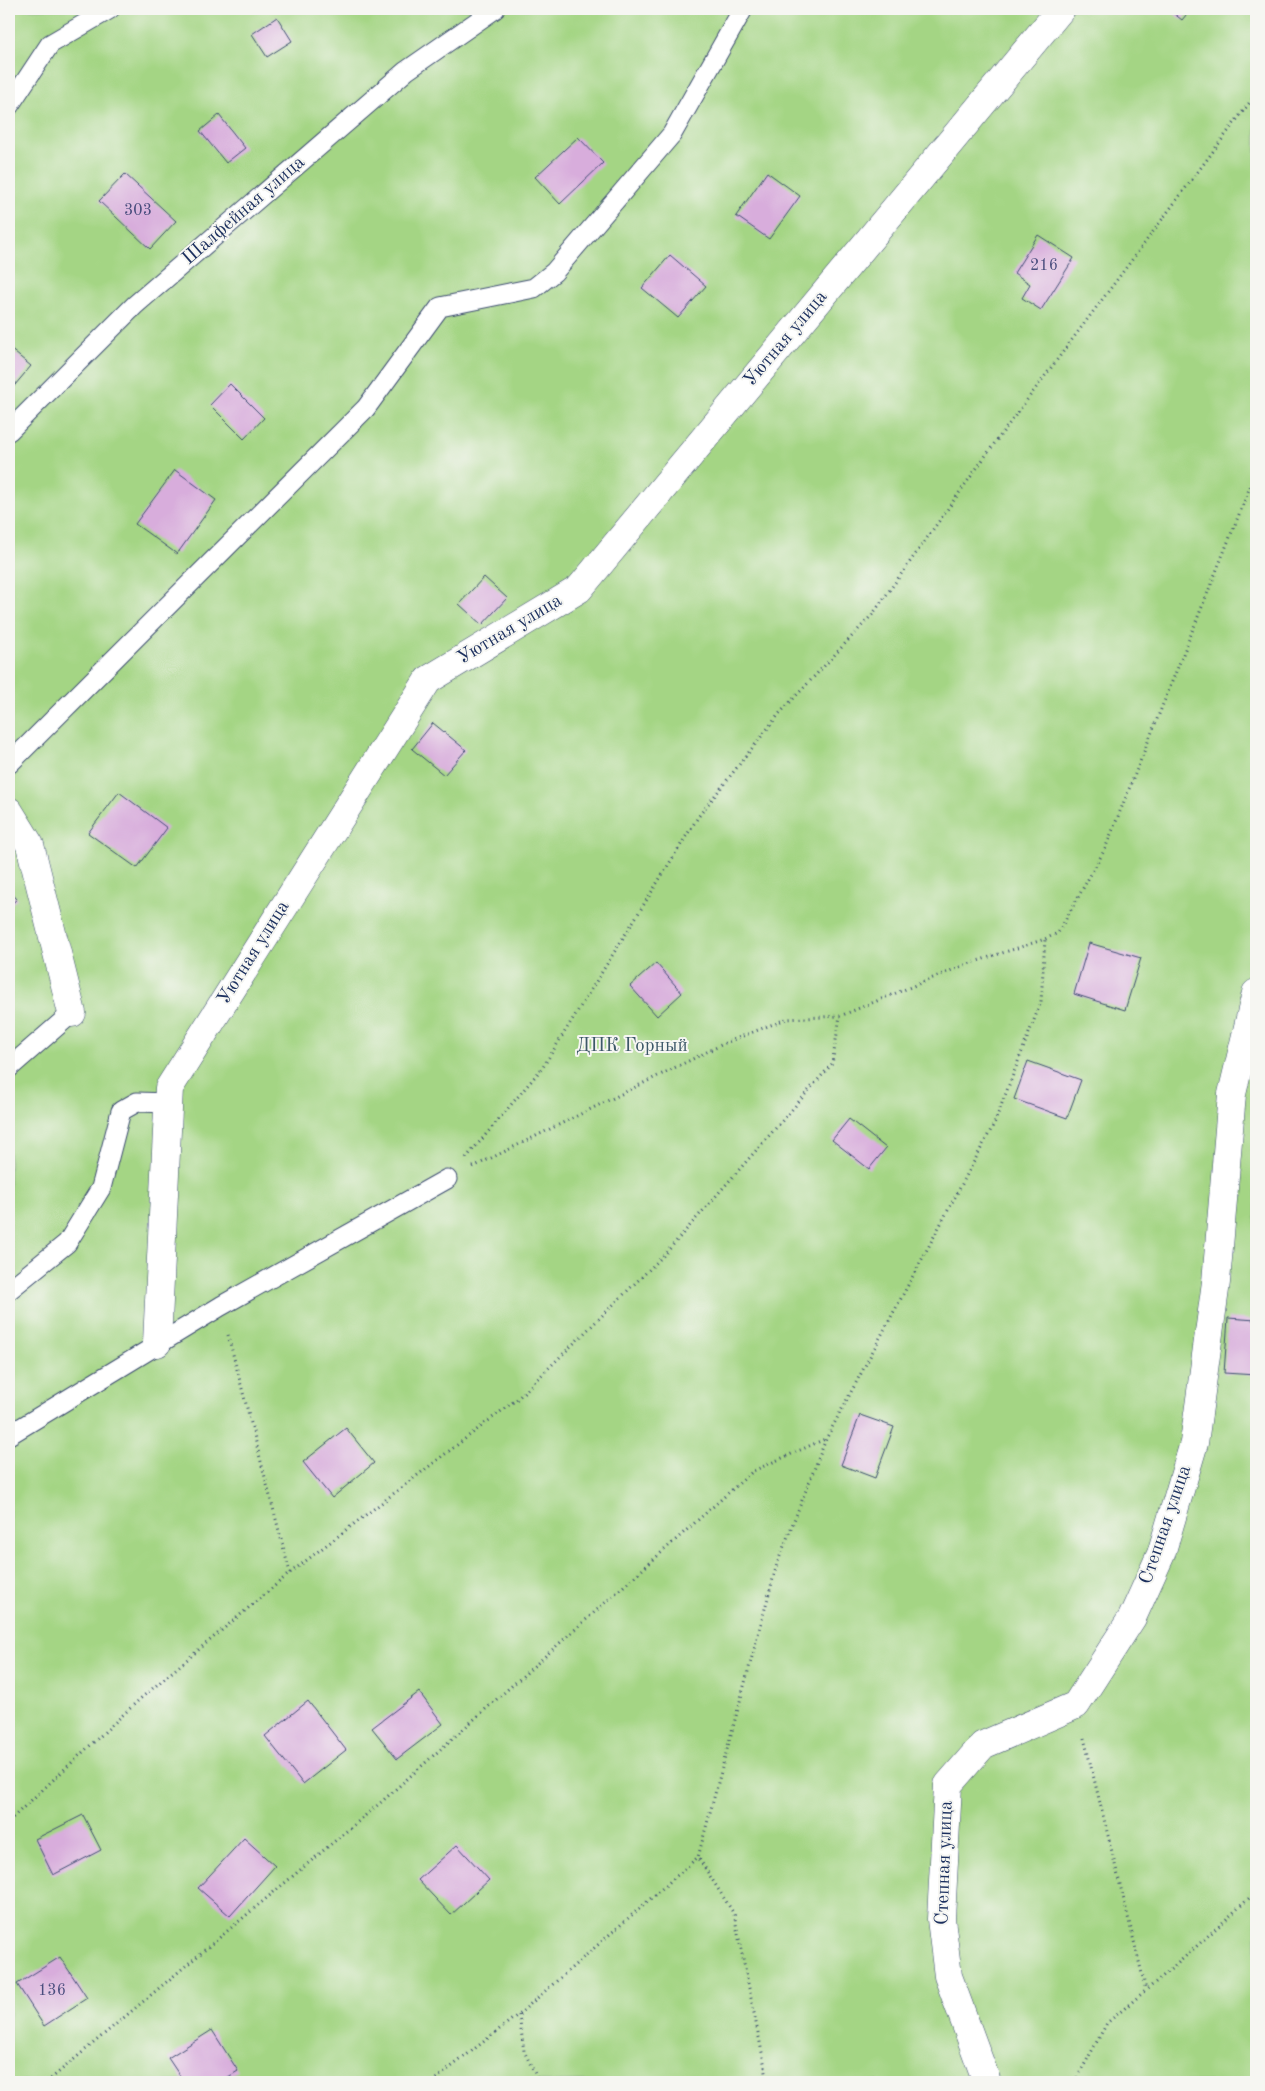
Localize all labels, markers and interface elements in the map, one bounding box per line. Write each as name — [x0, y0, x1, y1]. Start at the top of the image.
street label: Шалфейная улица — [179, 153, 309, 269]
house number: 303 — [124, 203, 152, 219]
house number: 216 — [1030, 258, 1058, 274]
street label: Уютная улица — [741, 287, 832, 390]
street label: Уютная улица — [454, 591, 566, 669]
street label: Уютная улица — [215, 897, 294, 1008]
park label: ДПК Горный — [576, 1037, 688, 1056]
street label: Степная улица — [1137, 1462, 1195, 1587]
street label: Степная улица — [933, 1800, 957, 1926]
house number: 136 — [38, 1983, 66, 1999]

